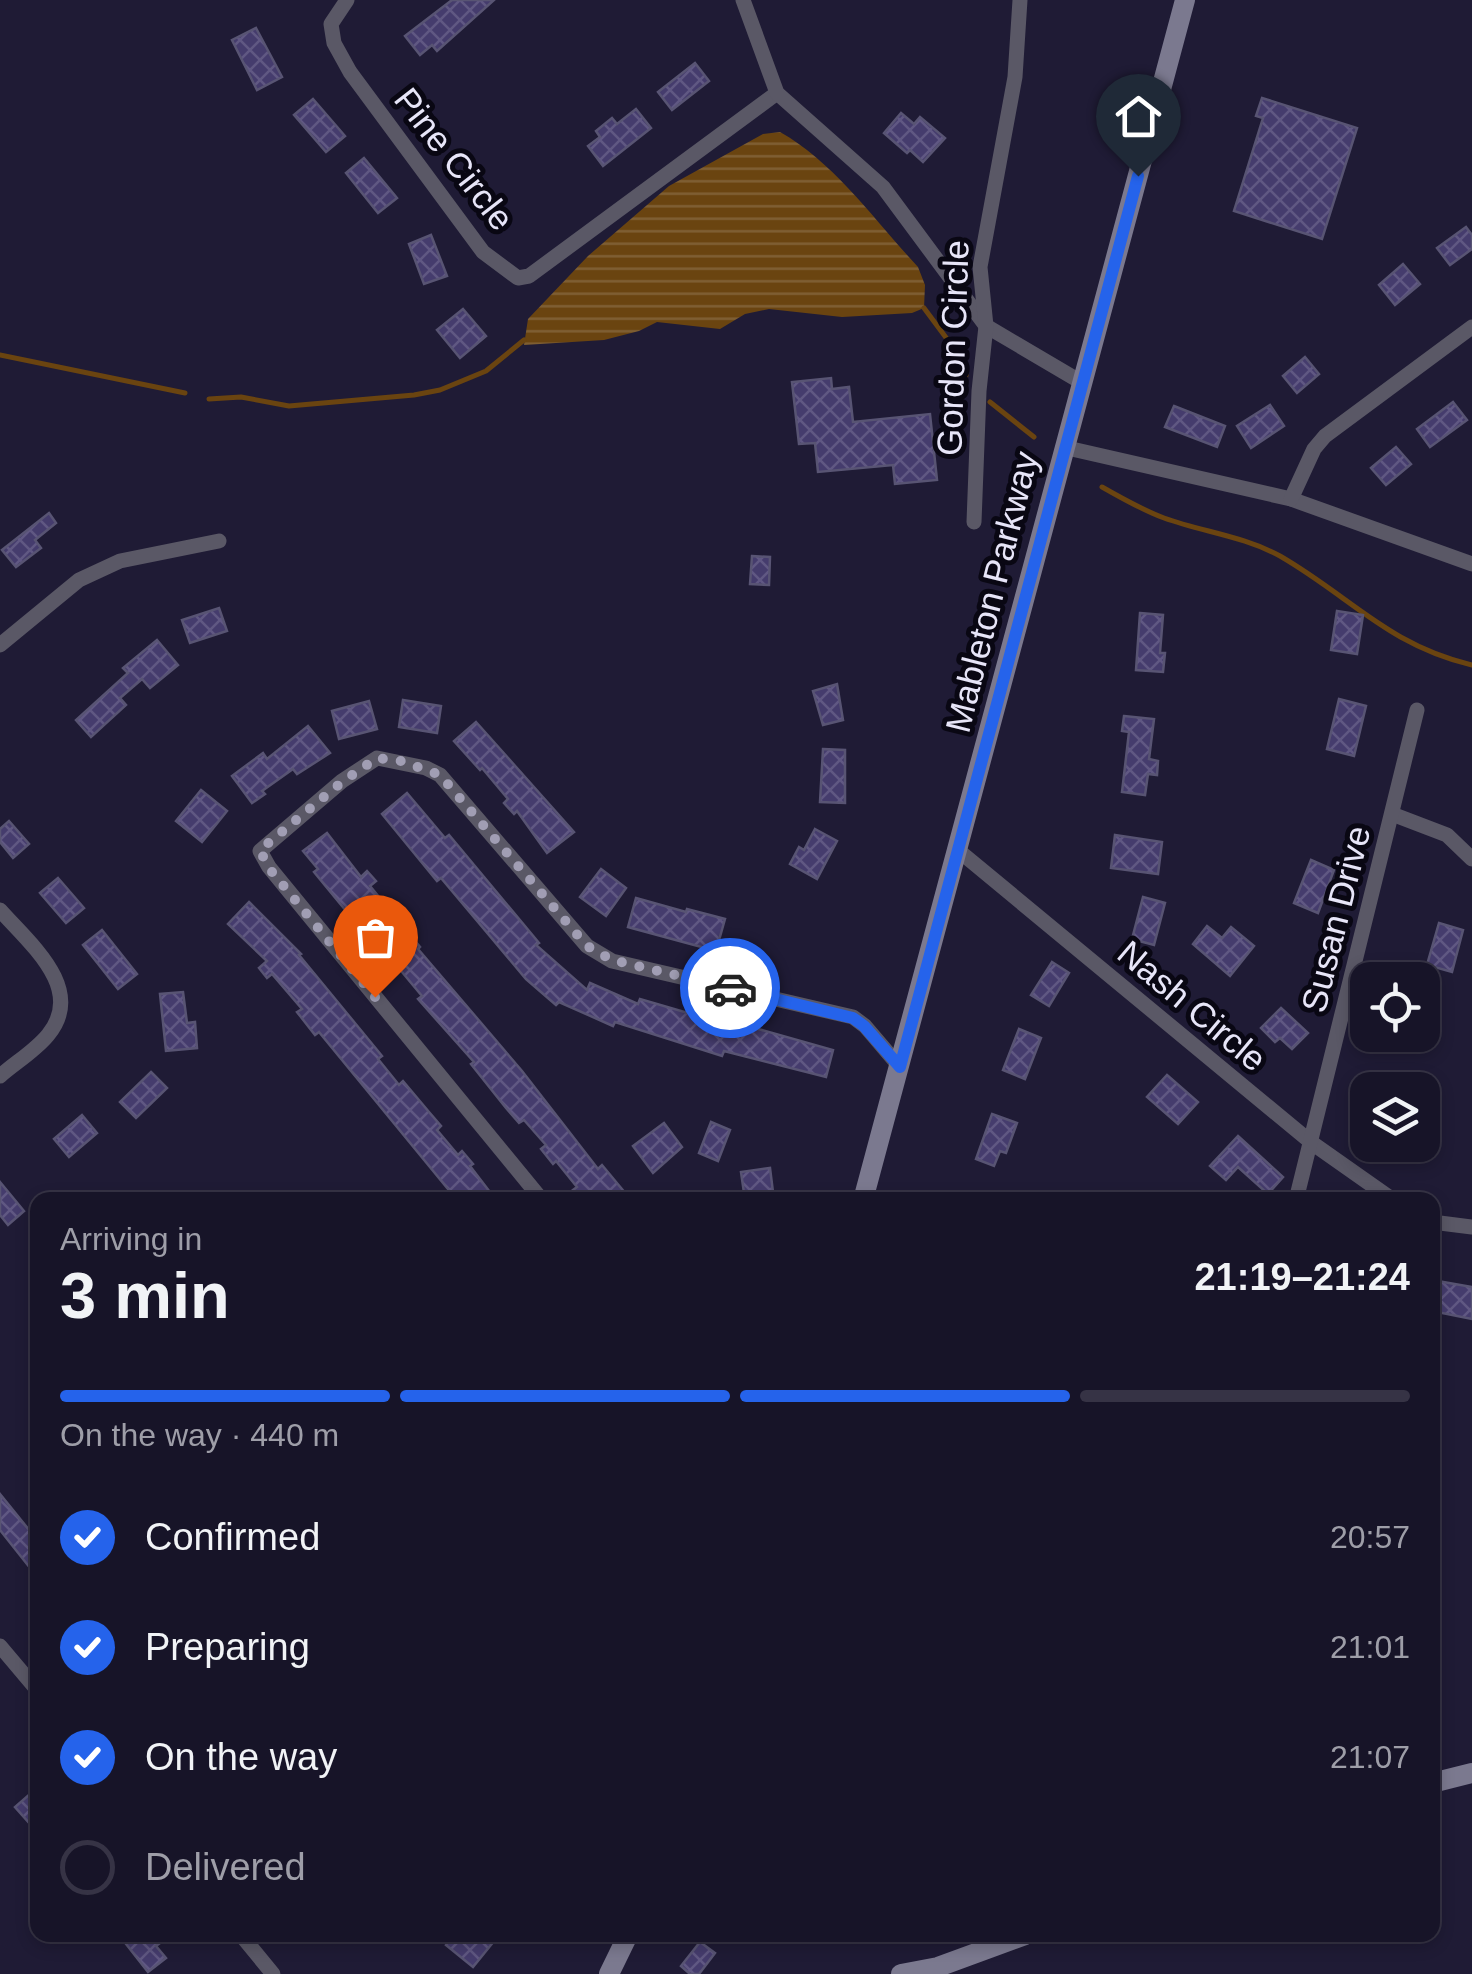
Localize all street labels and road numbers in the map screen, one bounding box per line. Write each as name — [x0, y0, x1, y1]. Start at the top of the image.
street label: Pine Circle — [387, 80, 522, 237]
street label: Gordon Circle — [929, 239, 976, 457]
street label: Mableton Parkway — [938, 447, 1045, 736]
street label: Susan Drive — [1294, 822, 1377, 1016]
street label: Nash Circle — [1111, 933, 1274, 1079]

